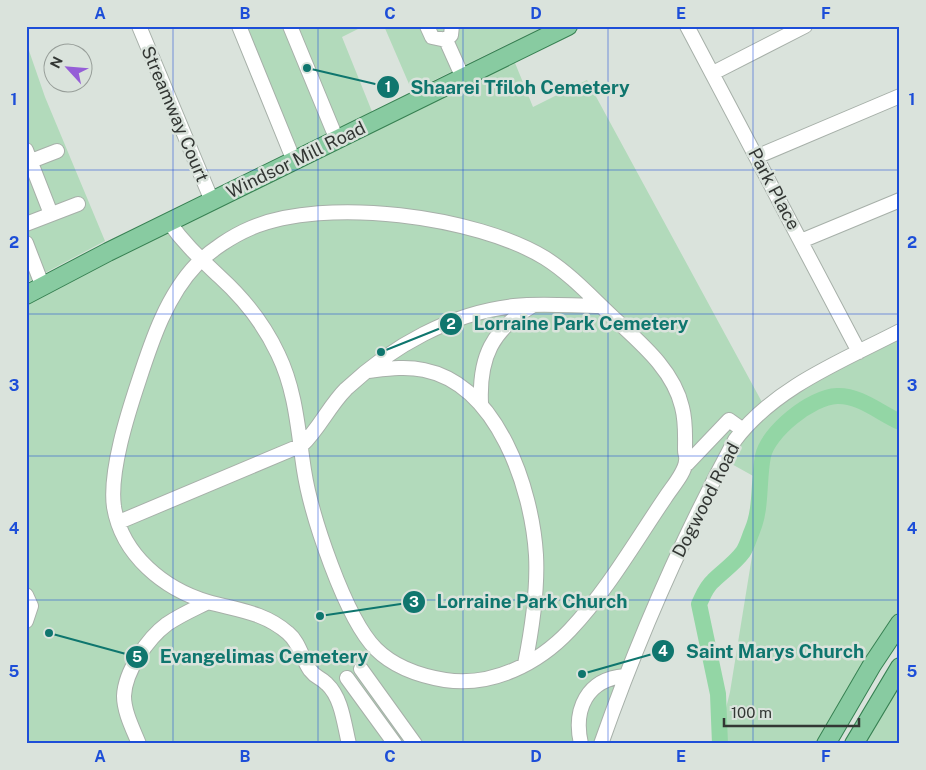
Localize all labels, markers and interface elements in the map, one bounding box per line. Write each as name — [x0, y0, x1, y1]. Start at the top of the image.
text: A — [94, 4, 106, 23]
text: B — [240, 4, 251, 23]
text: C — [384, 4, 396, 23]
text: D — [530, 4, 542, 23]
text: E — [676, 4, 686, 23]
text: F — [821, 4, 831, 23]
north arrow — [42, 42, 92, 92]
street label: Streamway Court — [137, 43, 213, 185]
text: N — [47, 54, 66, 71]
callout: Shaarei Tfiloh Cemetery — [375, 70, 640, 104]
text: Shaarei Tfiloh Cemetery — [410, 76, 630, 98]
text: 1 — [385, 78, 391, 95]
text: 1 — [11, 90, 17, 109]
text: 1 — [909, 90, 915, 109]
street label: Windsor Mill Road — [223, 117, 369, 202]
street label: Park Place — [744, 144, 805, 233]
text: 2 — [9, 233, 19, 252]
text: 2 — [907, 233, 917, 252]
callout: Lorraine Park Cemetery — [438, 307, 699, 341]
text: Lorraine Park Cemetery — [473, 312, 689, 334]
text: 2 — [446, 315, 456, 332]
text: 3 — [9, 376, 19, 395]
text: 3 — [907, 376, 917, 395]
street label: Dogwood Road — [668, 439, 743, 561]
text: 4 — [9, 519, 20, 538]
text: 4 — [907, 519, 918, 538]
callout: Lorraine Park Church — [402, 585, 638, 619]
text: Lorraine Park Church — [436, 590, 628, 612]
text: 3 — [409, 593, 419, 610]
callout: Saint Marys Church — [651, 634, 875, 668]
callout: Evangelimas Cemetery — [124, 640, 378, 674]
text: Saint Marys Church — [686, 640, 864, 662]
text: 4 — [658, 642, 668, 659]
text: Evangelimas Cemetery — [160, 645, 369, 667]
text: 5 — [132, 648, 142, 665]
text: 5 — [9, 662, 20, 681]
text: 5 — [907, 662, 918, 681]
scale bar — [724, 695, 858, 727]
text: 100 m — [731, 704, 772, 721]
text: A — [94, 747, 106, 766]
text: B — [240, 747, 251, 766]
text: C — [384, 747, 396, 766]
text: D — [530, 747, 542, 766]
text: E — [676, 747, 686, 766]
text: F — [821, 747, 831, 766]

